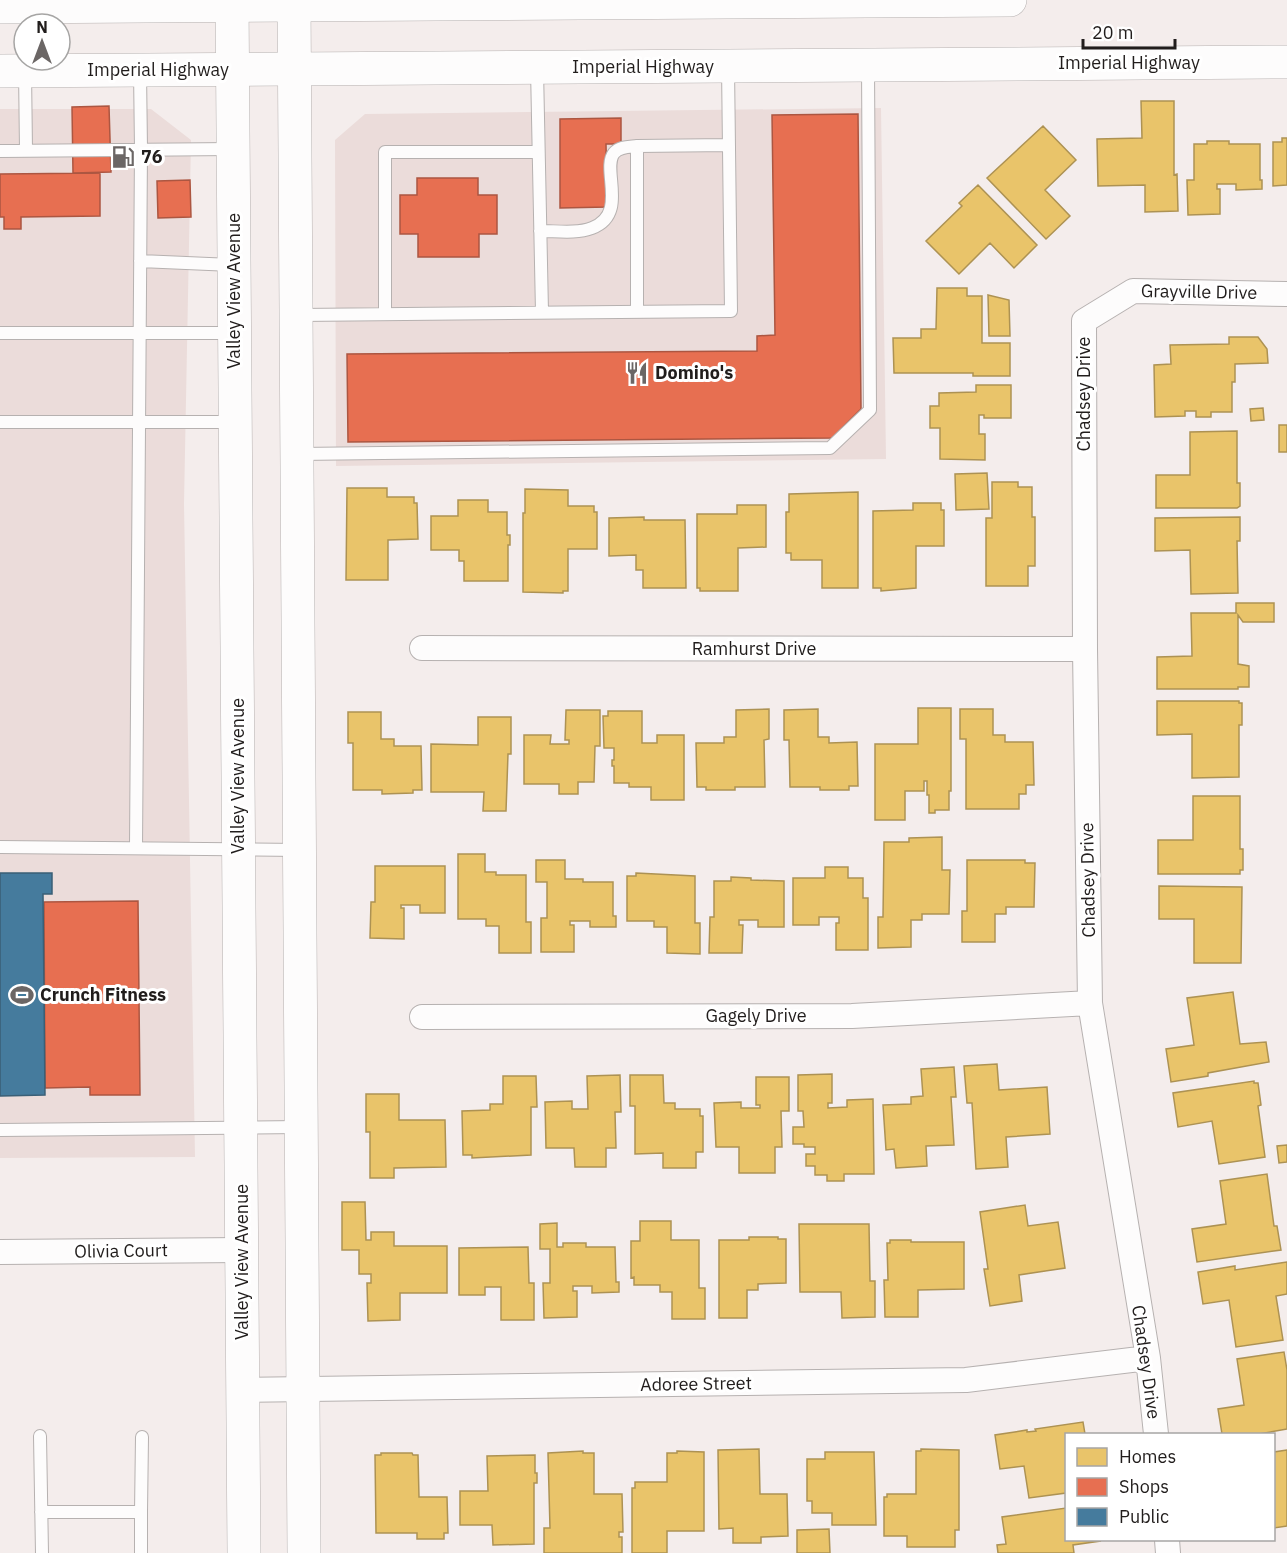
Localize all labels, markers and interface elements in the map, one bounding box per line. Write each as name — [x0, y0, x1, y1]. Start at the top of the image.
north arrow — [12, 12, 72, 72]
scale bar — [1083, 12, 1174, 50]
text: N — [36, 17, 48, 37]
text: 20 m — [1092, 21, 1134, 44]
street label: Imperial Highway — [1058, 51, 1200, 74]
street label: Imperial Highway — [572, 55, 714, 78]
street label: Imperial Highway — [87, 58, 229, 81]
fuel station icon: 76 — [110, 144, 136, 170]
place label: 76 — [141, 145, 163, 168]
street label: Valley View Avenue — [222, 213, 245, 369]
street label: Grayville Drive — [1141, 279, 1258, 304]
street label: Chadsey Drive — [1072, 336, 1095, 452]
restaurant icon: Domino's — [624, 360, 650, 386]
place label: Domino's — [655, 361, 733, 384]
street label: Ramhurst Drive — [692, 637, 816, 660]
street label: Valley View Avenue — [226, 698, 249, 854]
street label: Chadsey Drive — [1075, 822, 1100, 938]
sports icon: Crunch Fitness — [9, 982, 35, 1008]
place label: Crunch Fitness — [40, 983, 166, 1006]
street label: Gagely Drive — [705, 1004, 807, 1027]
street label: Valley View Avenue — [230, 1184, 253, 1340]
street label: Olivia Court — [74, 1238, 168, 1263]
street label: Chadsey Drive — [1127, 1303, 1166, 1421]
street label: Adoree Street — [640, 1371, 752, 1396]
legend — [1065, 1433, 1275, 1541]
text: Homes — [1119, 1445, 1176, 1468]
text: Shops — [1119, 1475, 1169, 1498]
text: Public — [1119, 1505, 1169, 1528]

